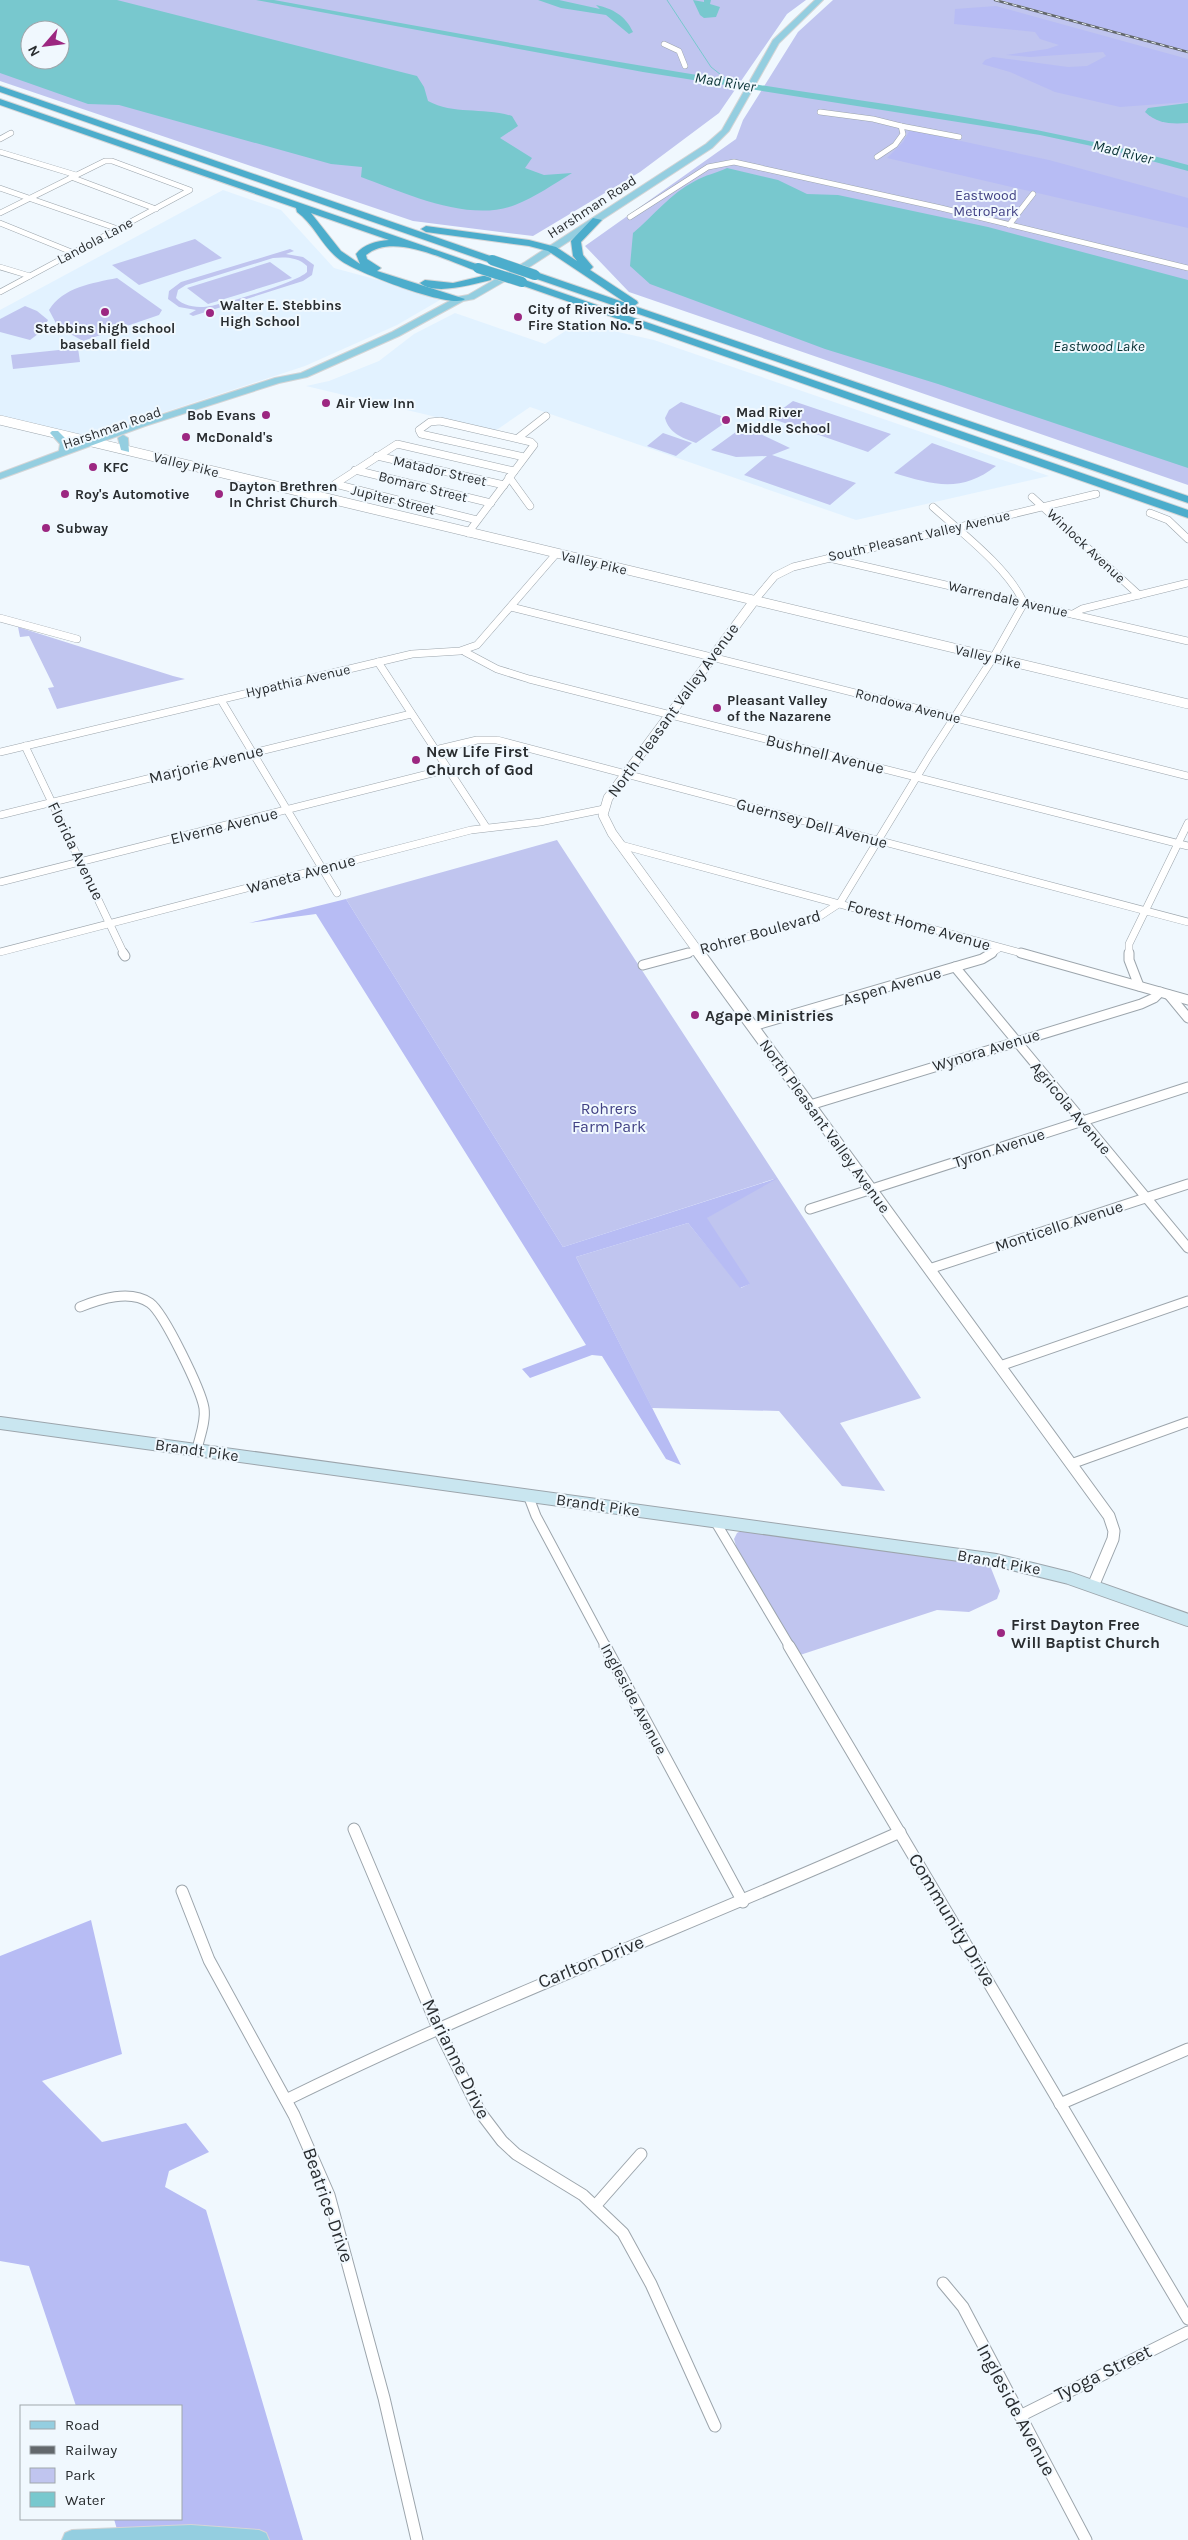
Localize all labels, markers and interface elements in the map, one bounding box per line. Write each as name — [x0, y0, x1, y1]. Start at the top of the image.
north arrow — [20, 20, 70, 70]
text: N — [24, 42, 44, 59]
water label: Mad River — [693, 68, 758, 96]
water label: Mad River — [1091, 136, 1156, 168]
street label: Harshman Road — [544, 172, 640, 242]
park label: Eastwood MetroPark — [953, 187, 1019, 220]
street label: Landola Lane — [54, 214, 136, 268]
place label: Walter E. Stebbins High School — [220, 297, 342, 330]
place label: City of Riverside Fire Station No. 5 — [528, 301, 642, 334]
marker: Stebbins high school baseball field — [99, 306, 111, 318]
marker: Walter E. Stebbins High School — [204, 307, 216, 319]
marker: City of Riverside Fire Station No. 5 — [512, 311, 524, 323]
place label: Stebbins high school baseball field — [35, 320, 175, 353]
water label: Eastwood Lake — [1053, 337, 1145, 355]
place label: Air View Inn — [336, 395, 415, 412]
marker: Air View Inn — [320, 397, 332, 409]
street label: Harshman Road — [61, 403, 163, 453]
place label: Mad River Middle School — [736, 404, 830, 437]
place label: Bob Evans — [187, 407, 256, 424]
marker: Bob Evans — [260, 409, 272, 421]
marker: Mad River Middle School — [720, 414, 732, 426]
place label: McDonald's — [196, 429, 273, 446]
marker: McDonald's — [180, 431, 192, 443]
street label: Valley Pike — [151, 449, 221, 481]
street label: Matador Street — [392, 452, 488, 490]
place label: KFC — [103, 459, 129, 476]
marker: KFC — [87, 461, 99, 473]
street label: Bomarc Street — [377, 468, 469, 506]
place label: Dayton Brethren In Christ Church — [229, 478, 338, 511]
street label: Jupiter Street — [349, 481, 437, 519]
place label: Roy's Automotive — [75, 486, 189, 503]
marker: Roy's Automotive — [59, 488, 71, 500]
marker: Dayton Brethren In Christ Church — [213, 488, 225, 500]
street label: Winlock Avenue — [1043, 505, 1129, 587]
street label: South Pleasant Valley Avenue — [826, 507, 1012, 565]
place label: Subway — [56, 520, 108, 537]
marker: Subway — [40, 522, 52, 534]
street label: Valley Pike — [559, 547, 629, 579]
street label: Warrendale Avenue — [947, 577, 1069, 621]
street label: North Pleasant Valley Avenue — [603, 619, 743, 801]
street label: Valley Pike — [953, 641, 1023, 673]
street label: Hypathia Avenue — [244, 661, 352, 701]
street label: Rondowa Avenue — [854, 685, 962, 727]
place label: Pleasant Valley of the Nazarene — [727, 692, 831, 725]
marker: Pleasant Valley of the Nazarene — [711, 702, 723, 714]
street label: Bushnell Avenue — [764, 730, 886, 778]
street label: Marjorie Avenue — [147, 741, 265, 787]
place label: New Life First Church of God — [426, 742, 534, 779]
marker: New Life First Church of God — [410, 754, 422, 766]
street label: Guernsey Dell Avenue — [734, 794, 890, 852]
street label: Florida Avenue — [44, 799, 108, 903]
street label: Elverne Avenue — [168, 803, 280, 849]
street label: Waneta Avenue — [245, 850, 357, 898]
street label: Forest Home Avenue — [845, 895, 993, 955]
street label: Rohrer Boulevard — [697, 906, 823, 958]
street label: Aspen Avenue — [841, 963, 943, 1009]
place label: Agape Ministries — [705, 1006, 834, 1025]
marker: Agape Ministries — [689, 1009, 701, 1021]
street label: Wynora Avenue — [930, 1025, 1042, 1075]
street label: North Pleasant Valley Avenue — [755, 1035, 895, 1217]
street label: Agricola Avenue — [1027, 1058, 1115, 1158]
park label: Rohrers Farm Park — [572, 1099, 646, 1136]
street label: Tyron Avenue — [951, 1124, 1047, 1172]
street label: Monticello Avenue — [993, 1196, 1125, 1256]
street label: Brandt Pike — [154, 1435, 240, 1465]
street label: Brandt Pike — [555, 1490, 641, 1520]
street label: Brandt Pike — [956, 1545, 1042, 1579]
place label: First Dayton Free Will Baptist Church — [1011, 1615, 1160, 1652]
marker: First Dayton Free Will Baptist Church — [995, 1627, 1007, 1639]
street label: Ingleside Avenue — [597, 1640, 671, 1758]
street label: Community Drive — [904, 1850, 1000, 1990]
street label: Carlton Drive — [535, 1931, 647, 1993]
street label: Marianne Drive — [417, 1995, 495, 2123]
street label: Beatrice Drive — [298, 2145, 358, 2265]
street label: Ingleside Avenue — [972, 2340, 1060, 2480]
street label: Tyoga Street — [1051, 2340, 1155, 2406]
legend — [20, 2405, 182, 2520]
text: Road — [65, 2416, 100, 2434]
text: Railway — [65, 2441, 117, 2459]
text: Park — [65, 2466, 95, 2484]
text: Water — [65, 2491, 106, 2509]

